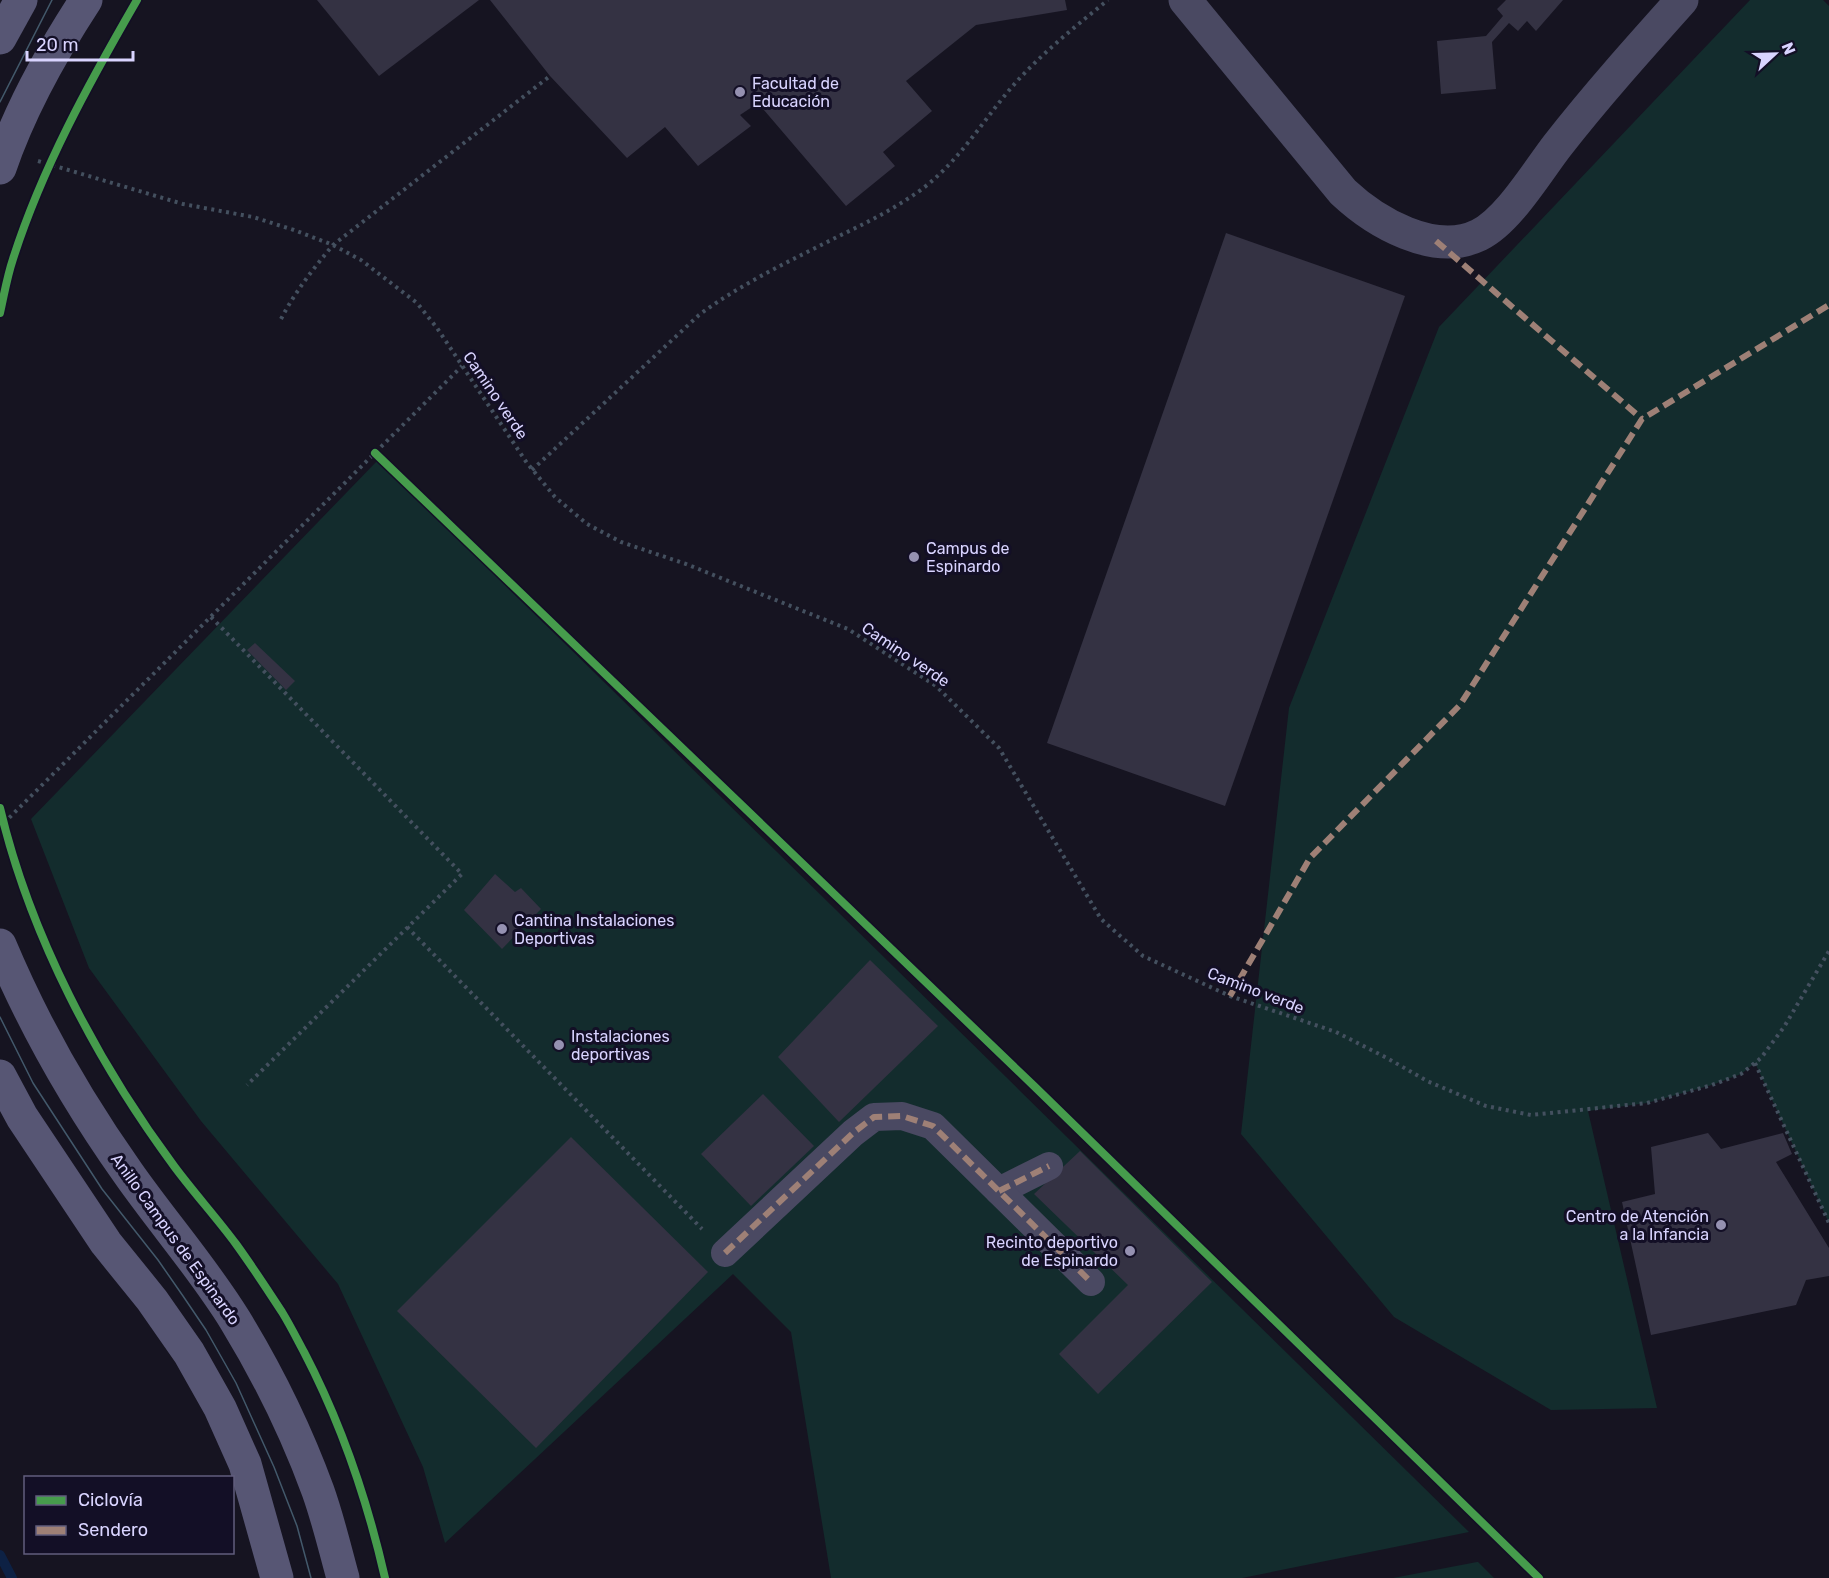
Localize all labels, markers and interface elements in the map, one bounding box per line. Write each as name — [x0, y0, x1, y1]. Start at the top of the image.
scale bar — [27, 24, 134, 62]
north arrow — [1745, 24, 1805, 84]
text: 20 m — [36, 34, 78, 56]
text: N — [1777, 40, 1799, 57]
place label: Facultad de Educación — [752, 74, 839, 111]
marker: Facultad de Educación — [733, 85, 747, 99]
street label: Camino verde — [459, 348, 532, 443]
place label: Campus de Espinardo — [926, 539, 1009, 576]
marker: Campus de Espinardo — [907, 550, 921, 564]
street label: Camino verde — [858, 618, 953, 691]
place label: Cantina Instalaciones Deportivas — [514, 911, 674, 948]
marker: Cantina Instalaciones Deportivas — [495, 922, 509, 936]
street label: Camino verde — [1205, 963, 1307, 1018]
place label: Instalaciones deportivas — [571, 1027, 670, 1064]
marker: Instalaciones deportivas — [552, 1038, 566, 1052]
street label: Anillo Campus de Espinardo — [107, 1150, 244, 1329]
place label: Centro de Atención a la Infancia — [1566, 1207, 1709, 1244]
marker: Centro de Atención a la Infancia — [1714, 1218, 1728, 1232]
place label: Recinto deportivo de Espinardo — [986, 1233, 1118, 1270]
marker: Recinto deportivo de Espinardo — [1123, 1244, 1137, 1258]
legend — [24, 1476, 234, 1554]
text: Ciclovía — [78, 1489, 143, 1511]
text: Sendero — [78, 1519, 148, 1541]

